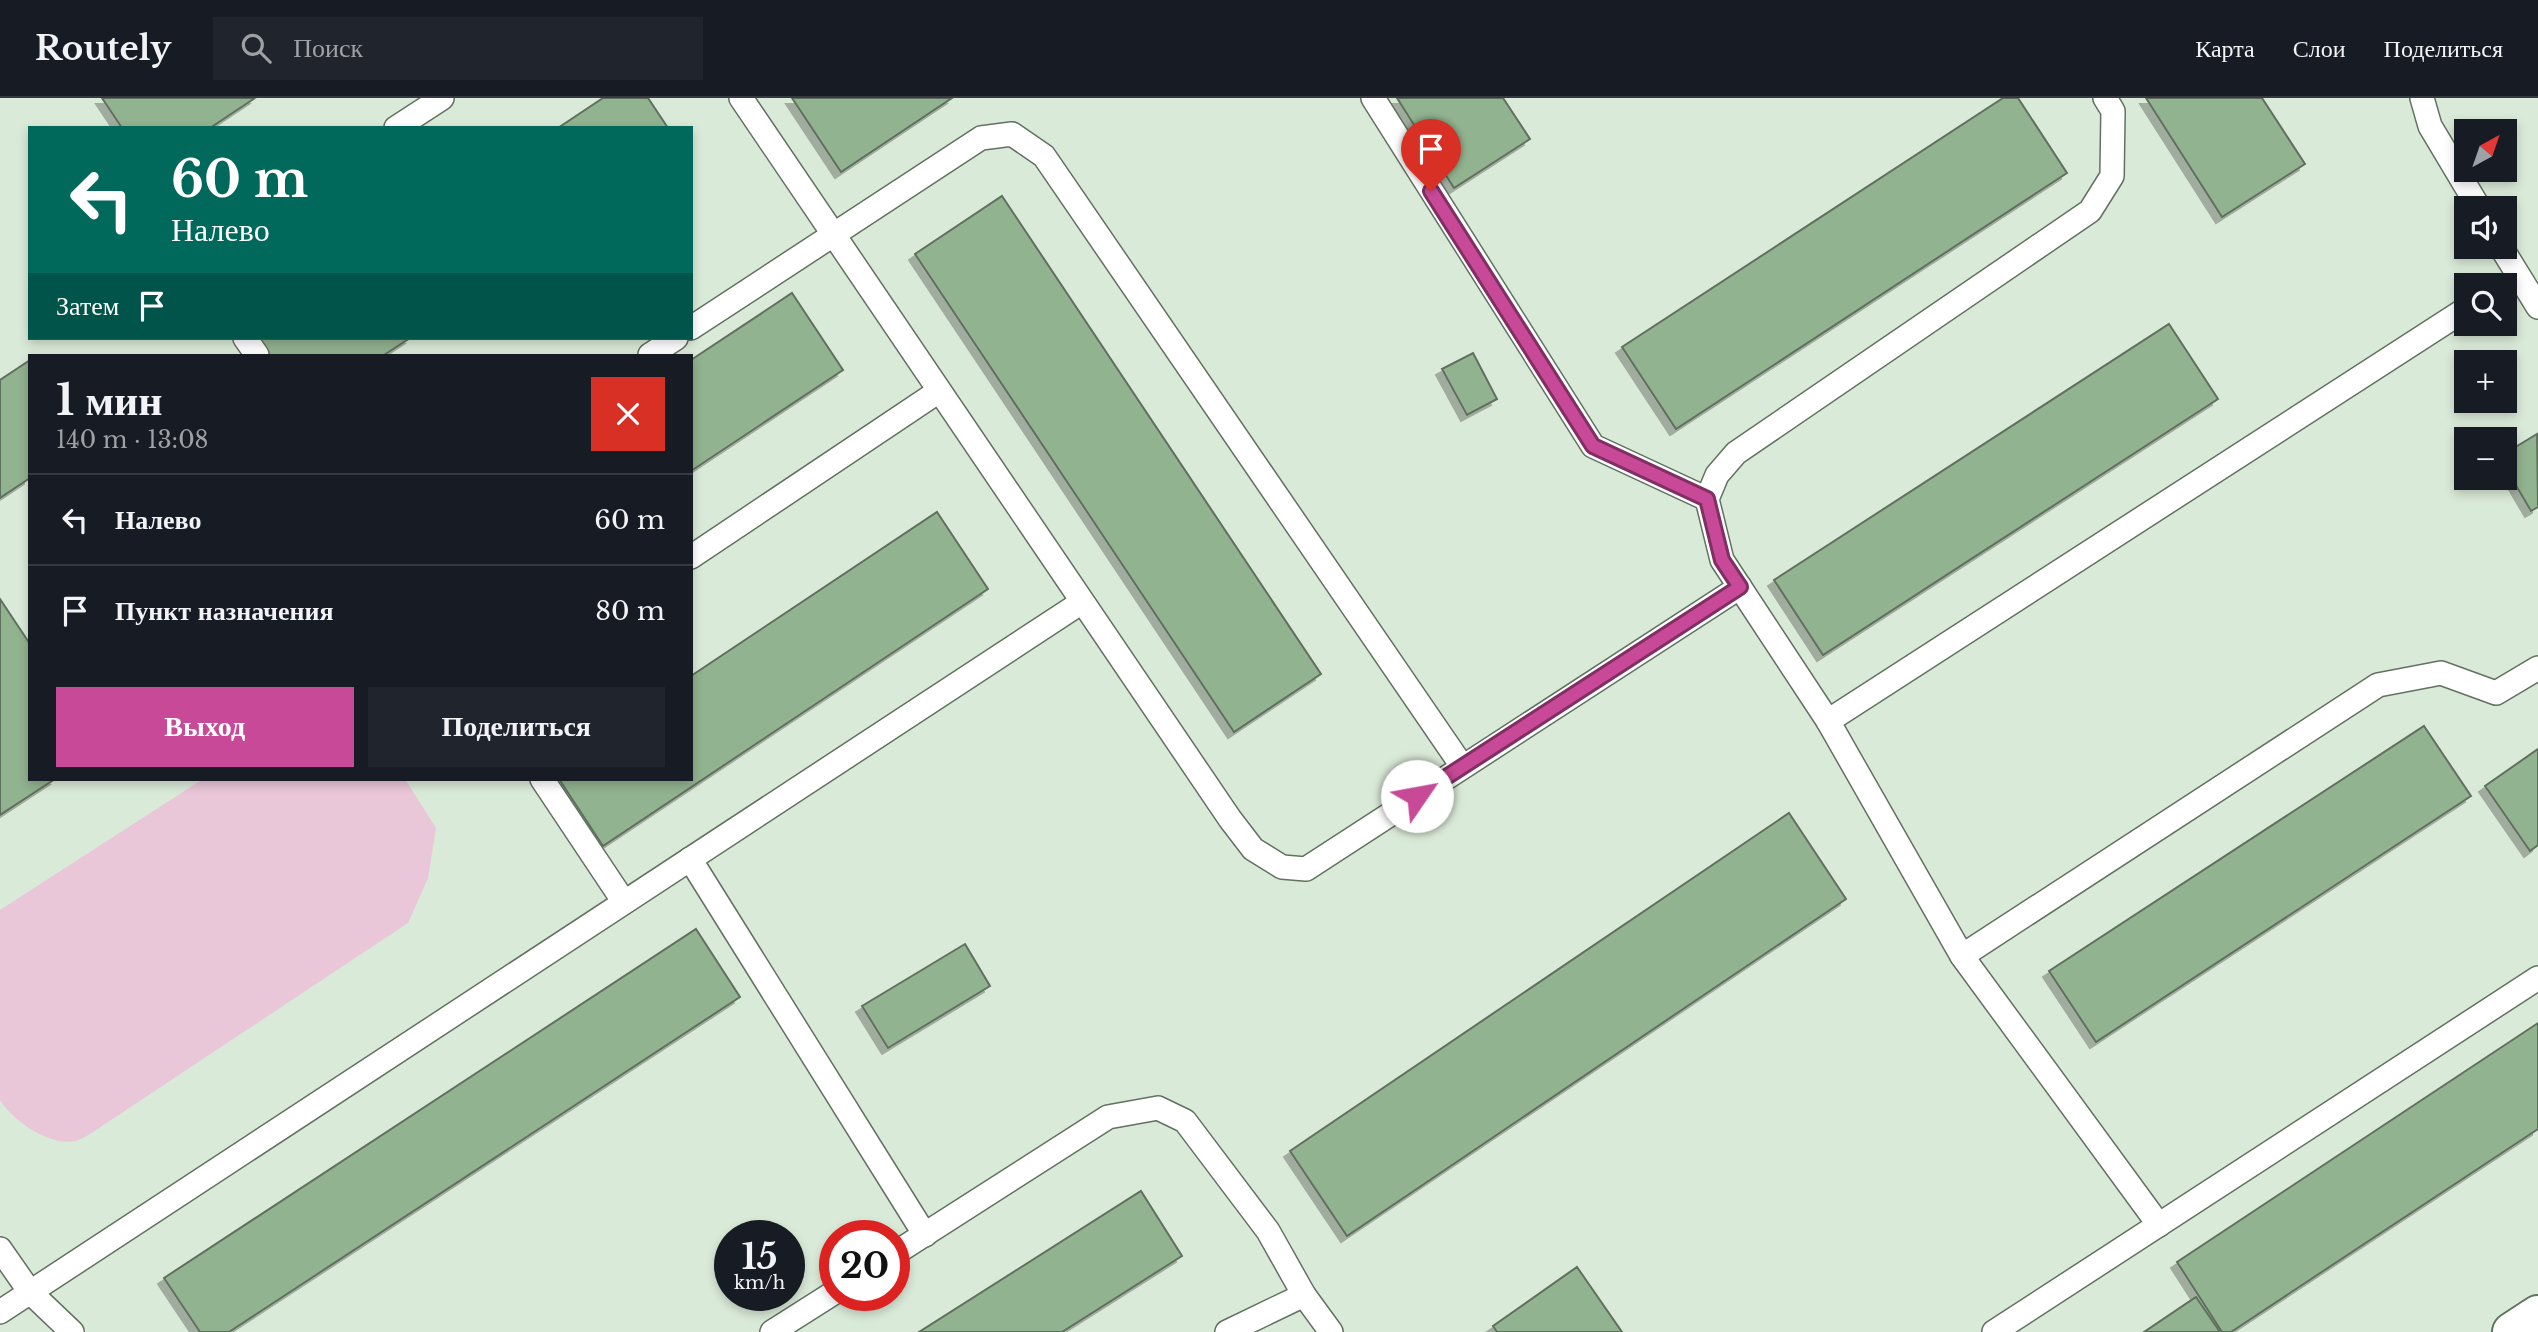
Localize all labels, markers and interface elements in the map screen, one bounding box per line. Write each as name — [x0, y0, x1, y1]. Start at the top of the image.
search box — [213, 17, 703, 80]
text: Routely — [35, 28, 171, 69]
icon: search — [237, 29, 275, 67]
text: Поиск — [293, 32, 363, 64]
text: Карта — [2195, 34, 2255, 63]
text: Слои — [2293, 34, 2346, 63]
text: Поделиться — [2384, 34, 2503, 63]
pin — [1401, 119, 1461, 191]
north arrow — [2454, 119, 2516, 182]
map controls — [2454, 119, 2517, 490]
icon: arrive — [1412, 130, 1450, 168]
text: 60 m — [171, 149, 308, 210]
icon: left — [56, 154, 147, 245]
button: sound — [2454, 196, 2517, 259]
text: Налево — [171, 210, 270, 250]
button: search — [2454, 273, 2517, 336]
icon: arrive — [133, 287, 171, 325]
text: Затем — [56, 290, 119, 322]
button: + — [2454, 350, 2517, 413]
text: 1 мин — [56, 374, 163, 426]
button: close — [591, 377, 665, 451]
text: 140 m · 13:08 — [56, 426, 209, 454]
button: − — [2454, 427, 2517, 490]
icon: left — [56, 501, 94, 539]
text: Налево — [115, 504, 201, 536]
text: 60 m — [594, 504, 665, 536]
icon: arrive — [56, 592, 94, 630]
text: Пункт назначения — [115, 595, 333, 627]
text: 80 m — [595, 595, 665, 627]
button: Выход — [56, 687, 354, 767]
button: Поделиться — [368, 687, 665, 767]
position arrow — [1380, 759, 1454, 833]
speed limit sign: 20 — [819, 1220, 910, 1311]
text: 15 — [741, 1235, 778, 1278]
text: km/h — [734, 1272, 785, 1294]

